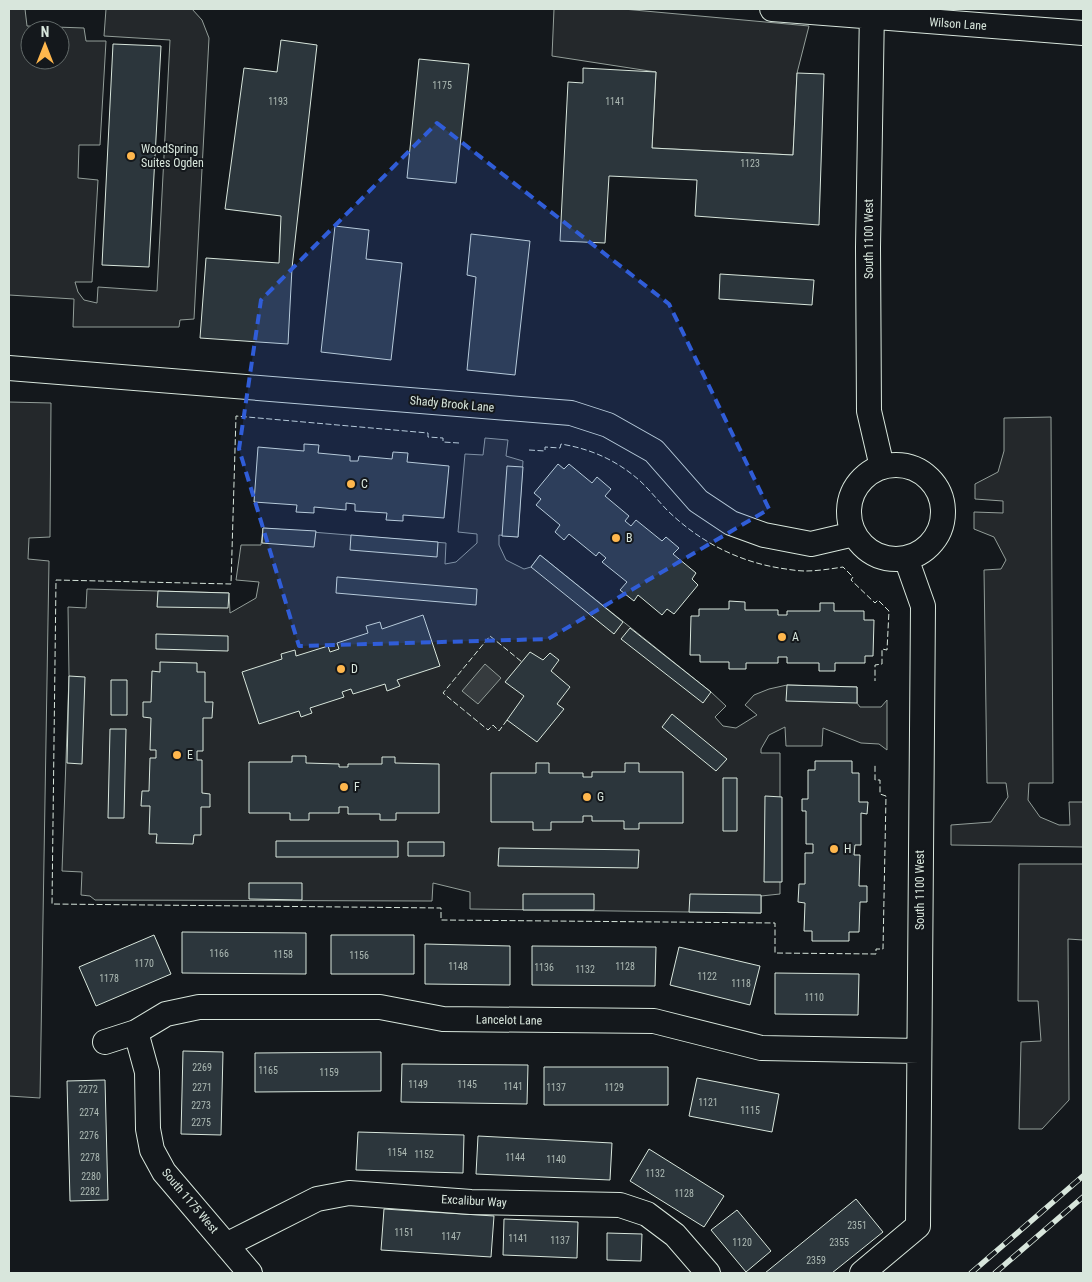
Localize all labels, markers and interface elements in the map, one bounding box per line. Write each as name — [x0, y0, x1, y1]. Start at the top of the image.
street label: Wilson Lane — [929, 15, 988, 33]
north arrow — [20, 20, 70, 70]
text: N — [41, 24, 49, 40]
house number: 1175 — [432, 80, 452, 91]
house number: 1193 — [268, 96, 288, 107]
house number: 1141 — [605, 96, 625, 107]
place label: WoodSpring Suites Ogden — [141, 142, 204, 170]
marker: WoodSpring Suites Ogden — [125, 150, 137, 162]
house number: 1123 — [740, 158, 760, 169]
street label: South 1100 West — [862, 198, 876, 279]
street label: Shady Brook Lane — [409, 393, 495, 415]
place label: C — [361, 477, 368, 491]
marker: C — [345, 478, 357, 490]
place label: B — [626, 531, 633, 545]
marker: B — [610, 532, 622, 544]
place label: A — [792, 630, 799, 644]
marker: A — [776, 631, 788, 643]
place label: D — [351, 662, 358, 676]
marker: D — [335, 663, 347, 675]
place label: E — [187, 748, 193, 762]
marker: E — [171, 749, 183, 761]
place label: F — [354, 780, 360, 794]
marker: F — [338, 781, 350, 793]
place label: G — [597, 790, 604, 804]
marker: G — [581, 791, 593, 803]
place label: H — [844, 842, 851, 856]
marker: H — [828, 843, 840, 855]
street label: South 1100 West — [913, 849, 927, 930]
house number: 1166 — [209, 948, 229, 959]
house number: 1158 — [273, 949, 293, 960]
house number: 1156 — [349, 950, 369, 961]
house number: 1170 — [134, 958, 154, 969]
house number: 1148 — [448, 961, 468, 972]
house number: 1128 — [615, 961, 635, 972]
house number: 1136 — [534, 962, 554, 973]
house number: 1132 — [575, 964, 595, 975]
house number: 1122 — [697, 971, 717, 982]
house number: 1178 — [99, 973, 119, 984]
house number: 1118 — [731, 978, 751, 989]
house number: 1110 — [804, 992, 824, 1003]
street label: Lancelot Lane — [476, 1012, 543, 1028]
house number: 2269 — [192, 1062, 212, 1073]
house number: 1165 — [258, 1065, 278, 1076]
house number: 1159 — [319, 1067, 339, 1078]
house number: 1149 — [408, 1079, 428, 1090]
house number: 1145 — [457, 1079, 477, 1090]
house number: 1141 — [503, 1081, 523, 1092]
house number: 2271 — [192, 1082, 212, 1093]
house number: 1137 — [546, 1082, 566, 1093]
house number: 1129 — [604, 1082, 624, 1093]
house number: 2272 — [78, 1084, 98, 1095]
house number: 1121 — [698, 1097, 718, 1108]
house number: 2273 — [191, 1100, 211, 1111]
house number: 1115 — [740, 1105, 760, 1116]
house number: 2274 — [79, 1107, 99, 1118]
house number: 2275 — [191, 1117, 211, 1128]
house number: 2276 — [79, 1130, 99, 1141]
house number: 1154 — [387, 1147, 407, 1158]
house number: 1152 — [414, 1149, 434, 1160]
house number: 2278 — [80, 1152, 100, 1163]
house number: 1144 — [505, 1152, 525, 1163]
house number: 1140 — [546, 1154, 566, 1165]
street label: South 1175 West — [159, 1166, 221, 1237]
house number: 1132 — [645, 1168, 665, 1179]
house number: 2280 — [81, 1171, 101, 1182]
house number: 2282 — [80, 1186, 100, 1197]
house number: 1128 — [674, 1188, 694, 1199]
street label: Excalibur Way — [441, 1192, 507, 1210]
house number: 2351 — [847, 1220, 867, 1231]
house number: 1151 — [394, 1227, 414, 1238]
house number: 1147 — [441, 1231, 461, 1242]
house number: 1141 — [508, 1233, 528, 1244]
house number: 1137 — [550, 1235, 570, 1246]
house number: 1120 — [732, 1237, 752, 1248]
house number: 2355 — [829, 1237, 849, 1248]
house number: 2359 — [806, 1255, 826, 1266]

